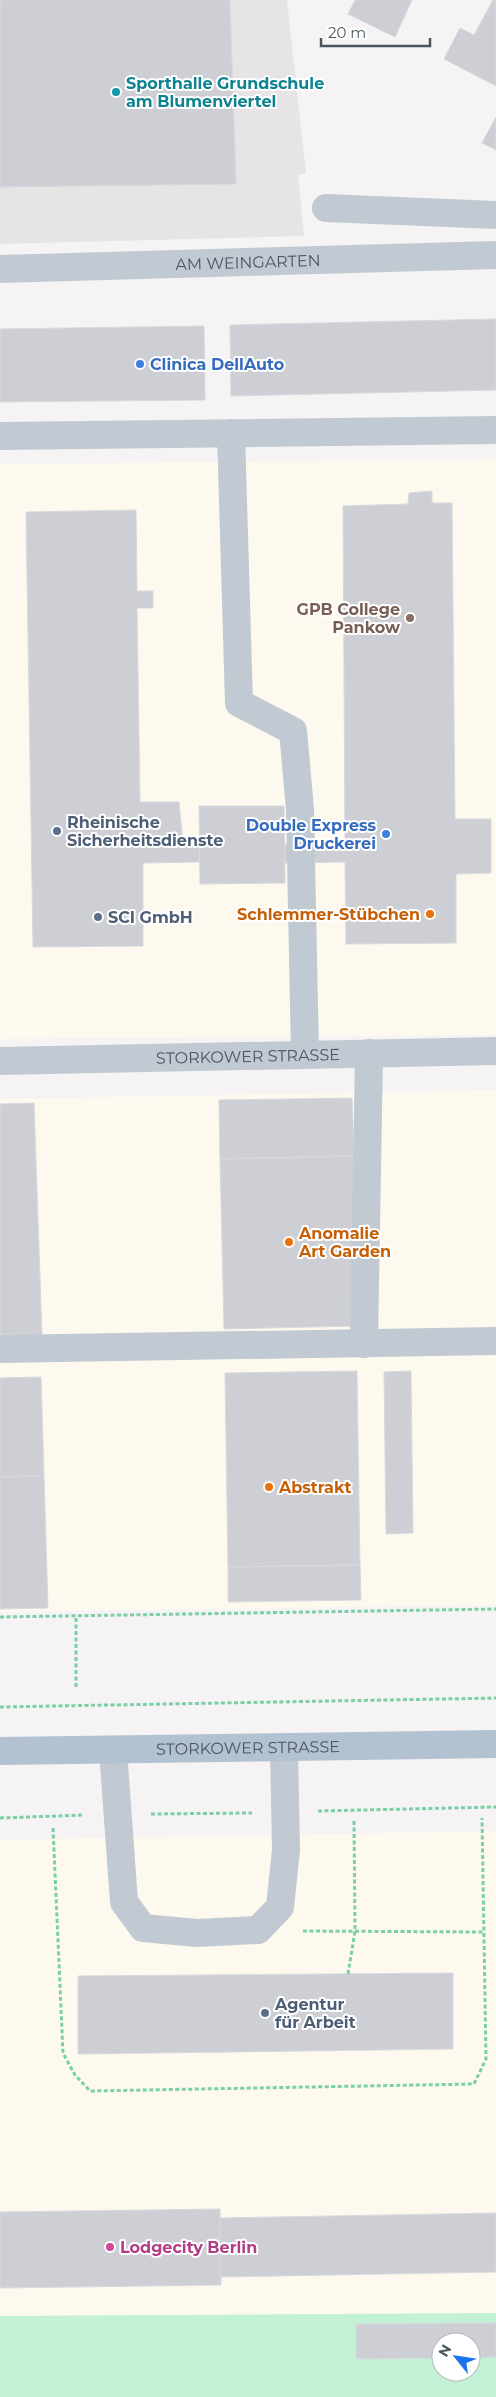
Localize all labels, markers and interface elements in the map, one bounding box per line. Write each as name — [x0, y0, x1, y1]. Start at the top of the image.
scale bar — [321, 15, 430, 47]
text: 20 m — [328, 23, 366, 42]
place label: Sporthalle Grundschule am Blumenviertel — [126, 74, 324, 111]
marker: Sporthalle Grundschule am Blumenviertel — [110, 86, 122, 98]
street label: AM WEINGARTEN — [175, 250, 321, 274]
place label: Clinica DellAuto — [150, 355, 284, 374]
marker: Clinica DellAuto — [134, 358, 146, 370]
place label: GPB College Pankow — [297, 600, 400, 637]
marker: GPB College Pankow — [404, 612, 416, 624]
place label: Rheinische Sicherheitsdienste — [67, 813, 223, 850]
place label: Double Express Druckerei — [246, 816, 376, 853]
marker: Rheinische Sicherheitsdienste — [51, 825, 63, 837]
marker: Double Express Druckerei — [380, 828, 392, 840]
place label: Schlemmer-Stübchen — [237, 905, 420, 924]
place label: SCI GmbH — [108, 908, 193, 927]
marker: Schlemmer-Stübchen — [424, 908, 436, 920]
marker: SCI GmbH — [92, 911, 104, 923]
street label: STORKOWER STRASSE — [156, 1045, 340, 1067]
place label: Anomalie Art Garden — [298, 1224, 391, 1261]
marker: Anomalie Art Garden — [283, 1236, 295, 1248]
place label: Abstrakt — [278, 1478, 351, 1497]
marker: Abstrakt — [263, 1481, 275, 1493]
street label: STORKOWER STRASSE — [156, 1737, 340, 1758]
place label: Agentur für Arbeit — [274, 1995, 356, 2032]
marker: Agentur für Arbeit — [259, 2007, 271, 2019]
place label: Lodgecity Berlin — [120, 2238, 257, 2257]
marker: Lodgecity Berlin — [104, 2241, 116, 2253]
north arrow — [431, 2332, 481, 2382]
text: N — [434, 2341, 455, 2360]

